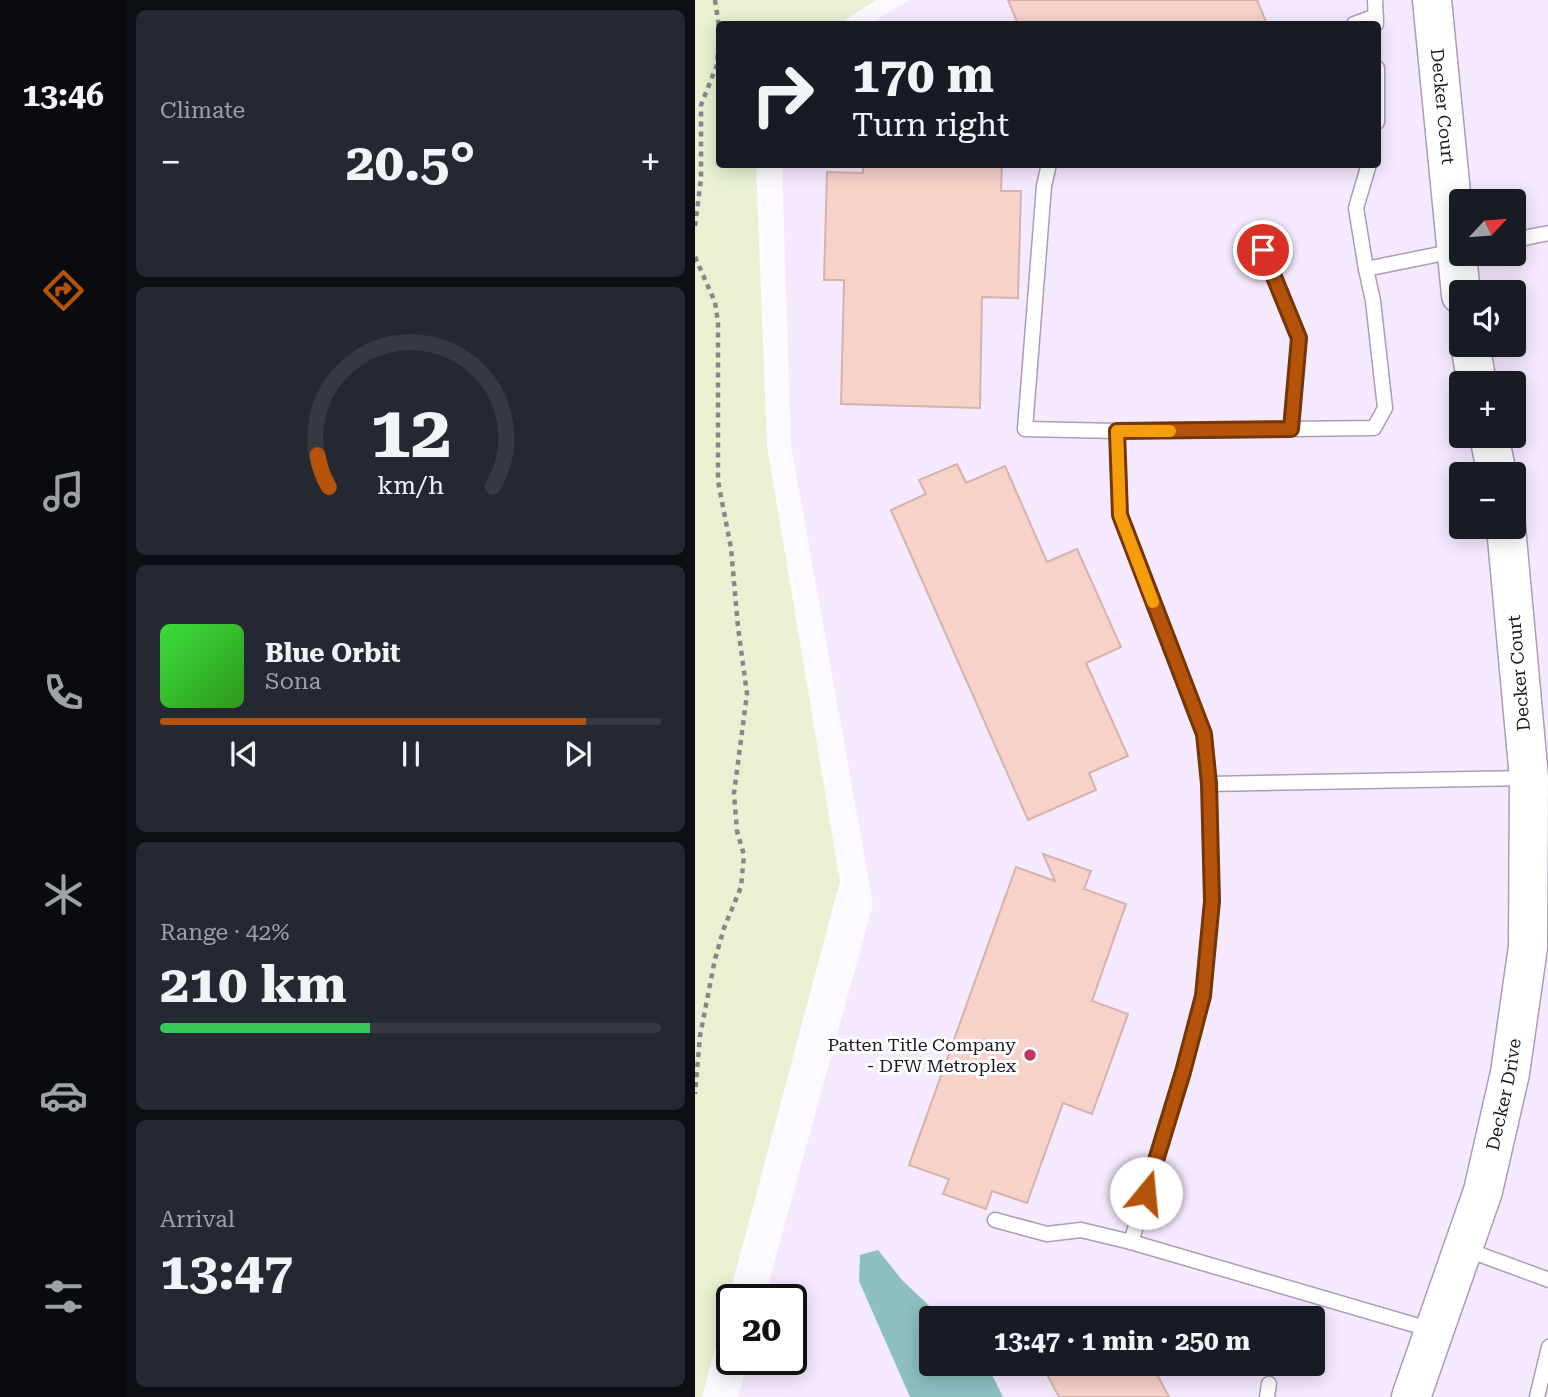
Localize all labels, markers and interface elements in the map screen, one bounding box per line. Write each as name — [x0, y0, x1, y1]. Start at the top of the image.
text: 170 m — [852, 47, 994, 104]
street label: Decker Court — [1427, 47, 1459, 166]
icon: right — [737, 49, 828, 140]
text: 13:46 — [22, 76, 104, 114]
text: Climate — [160, 97, 245, 124]
text: Turn right — [852, 106, 1009, 144]
text: 20.5° — [346, 132, 475, 193]
text: − — [160, 140, 181, 184]
text: + — [640, 140, 661, 184]
north arrow — [1449, 189, 1526, 266]
map controls — [1449, 189, 1526, 539]
pin — [1233, 220, 1293, 280]
icon: arrive — [1244, 231, 1282, 269]
icon: directions — [39, 266, 88, 315]
button: sound — [1449, 280, 1526, 357]
button: + — [1449, 371, 1526, 448]
text: 12 — [370, 391, 451, 476]
button: − — [1449, 462, 1526, 539]
icon: music — [39, 467, 88, 516]
text: km/h — [377, 471, 444, 500]
street label: Decker Court — [1503, 614, 1534, 732]
text: Blue Orbit — [265, 638, 401, 668]
icon: phone — [39, 668, 88, 717]
text: Sona — [265, 668, 321, 695]
icon: previous — [225, 735, 263, 773]
icon: pause — [392, 735, 430, 773]
icon: next — [559, 735, 597, 773]
icon: climate — [39, 870, 88, 919]
text: Range · 42% — [160, 919, 289, 946]
text: 210 km — [160, 954, 347, 1015]
place label: Patten Title Company - DFW Metroplex — [827, 1034, 1017, 1076]
street label: Decker Drive — [1482, 1037, 1525, 1152]
marker: Patten Title Company - DFW Metroplex — [1022, 1047, 1038, 1063]
icon: car — [39, 1071, 88, 1120]
position arrow — [1109, 1156, 1183, 1230]
text: Arrival — [160, 1206, 235, 1233]
text: 13:47 — [160, 1241, 293, 1302]
icon: filters — [39, 1272, 88, 1321]
speed limit sign: 20 — [716, 1284, 807, 1375]
text: 13:47 · 1 min · 250 m — [994, 1326, 1250, 1356]

